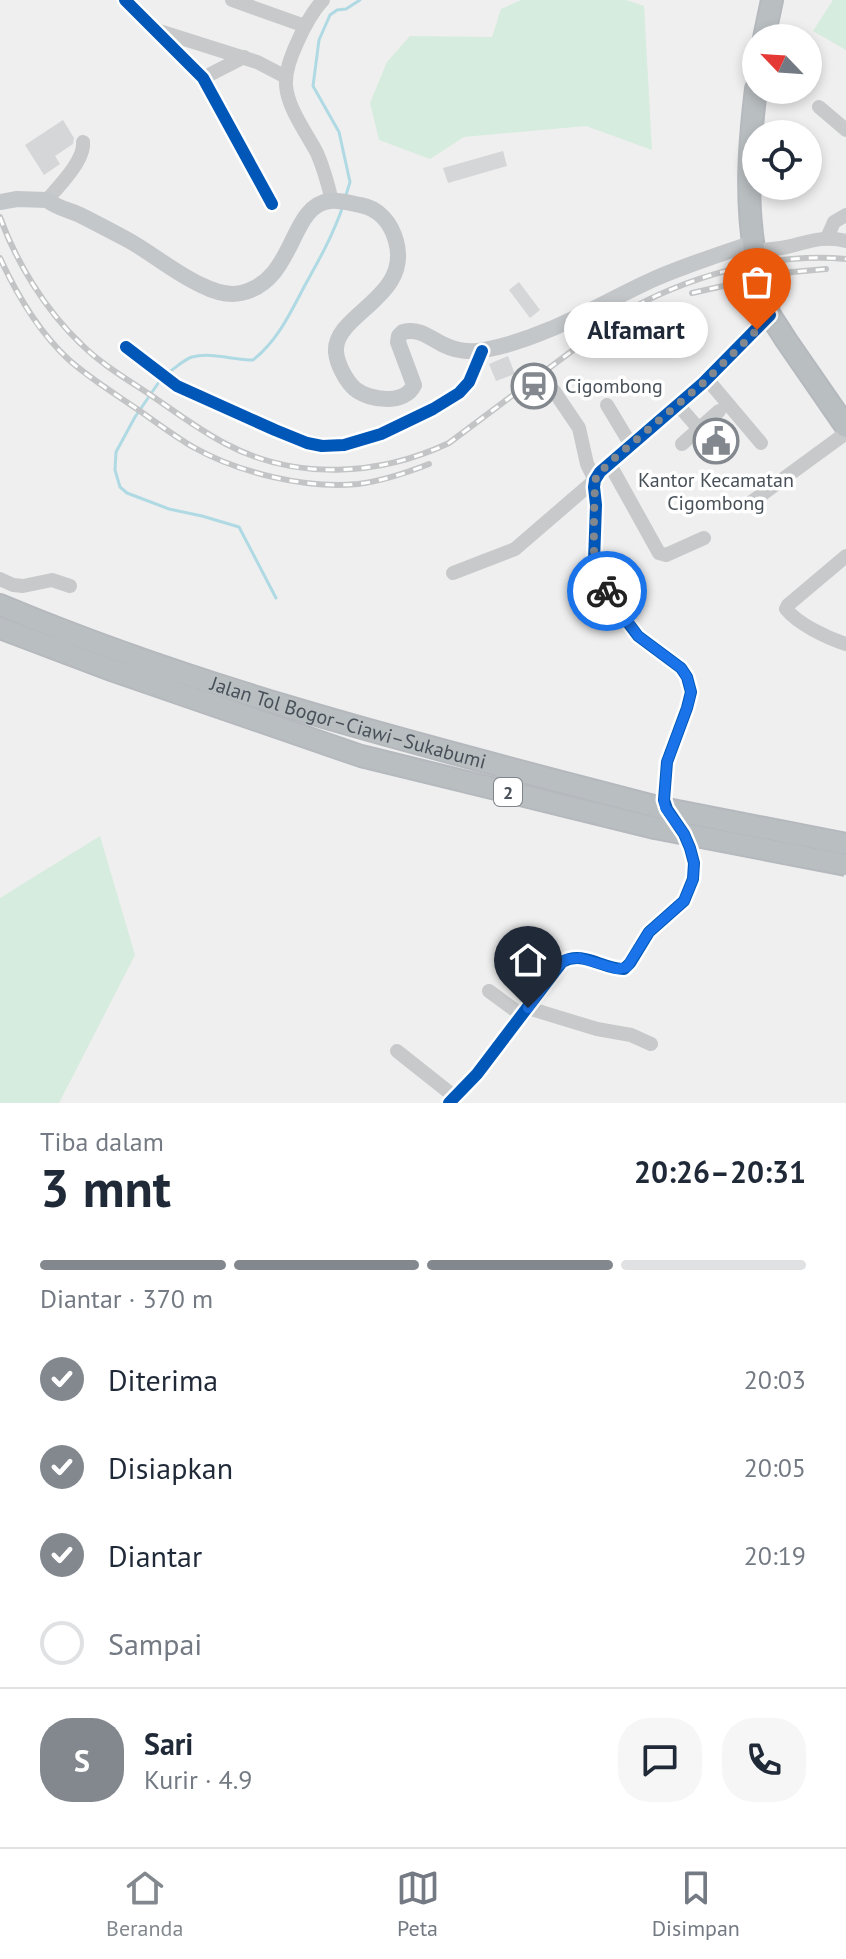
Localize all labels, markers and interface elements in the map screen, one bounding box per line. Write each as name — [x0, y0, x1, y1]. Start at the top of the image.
north arrow — [742, 24, 822, 104]
map controls — [742, 24, 822, 200]
button: locate — [742, 120, 822, 200]
pin — [723, 248, 791, 330]
icon: bag — [735, 260, 779, 304]
callout: Alfamart — [565, 302, 709, 358]
text: Alfamart — [587, 313, 685, 346]
station icon: Cigombong — [510, 362, 558, 410]
place label: Cigombong — [565, 373, 663, 399]
public building icon: Kantor Kecamatan Cigombong — [692, 417, 740, 465]
place label: Kantor Kecamatan Cigombong — [638, 467, 794, 516]
courier — [567, 551, 647, 631]
icon: bike — [585, 569, 629, 613]
street label: Jalan Tol Bogor–Ciawi–Sukabumi — [206, 670, 489, 775]
road number: 2 — [494, 778, 522, 806]
pin — [494, 926, 562, 1008]
icon: home — [506, 938, 550, 982]
text: Tiba dalam — [40, 1125, 164, 1158]
text: 20:26–20:31 — [634, 1152, 806, 1191]
text: 3 mnt — [40, 1154, 171, 1221]
text: Diantar · 370 m — [40, 1282, 213, 1315]
icon: check — [40, 1357, 84, 1401]
text: Diterima — [108, 1360, 218, 1399]
text: 20:03 — [744, 1363, 806, 1396]
icon: check — [40, 1445, 84, 1489]
text: Disiapkan — [108, 1448, 233, 1487]
text: 20:05 — [744, 1451, 806, 1484]
icon: check — [40, 1533, 84, 1577]
text: Diantar — [108, 1536, 202, 1575]
text: 20:19 — [744, 1539, 806, 1572]
text: Sampai — [108, 1624, 202, 1663]
button: chat — [618, 1718, 702, 1802]
button: phone — [722, 1718, 806, 1802]
text: Sari — [144, 1724, 193, 1763]
text: S — [74, 1741, 90, 1780]
text: Kurir · 4.9 — [144, 1763, 253, 1796]
tab: Beranda — [106, 1866, 183, 1942]
tab: Peta — [396, 1866, 440, 1942]
tab: Disimpan — [652, 1866, 740, 1942]

